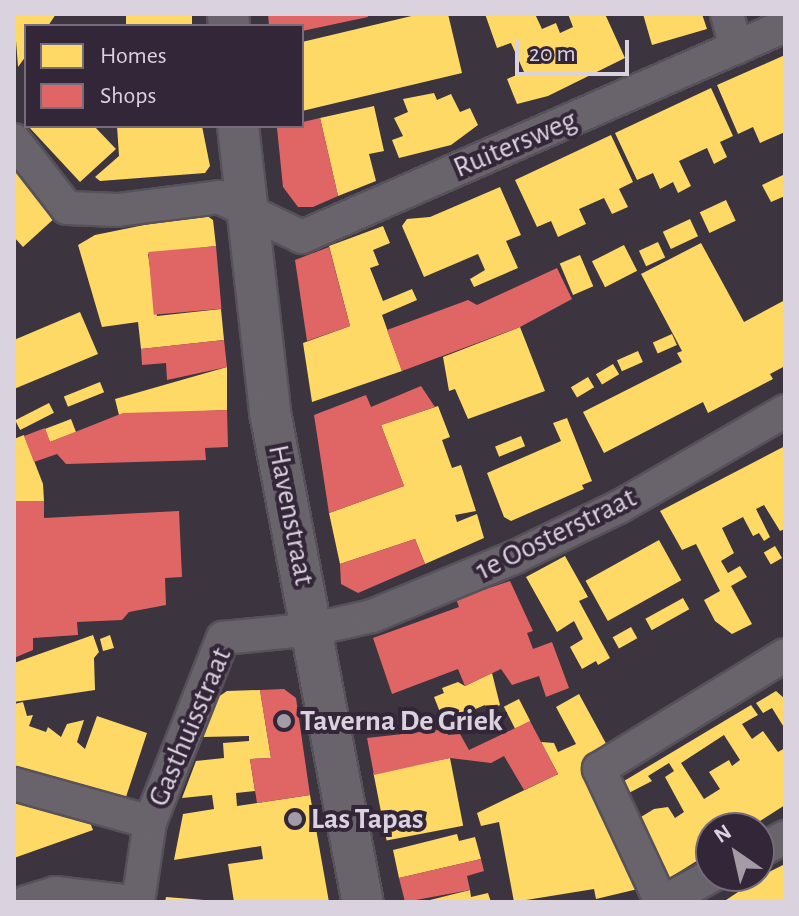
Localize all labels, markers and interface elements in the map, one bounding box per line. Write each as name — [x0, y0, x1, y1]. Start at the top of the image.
legend — [24, 24, 304, 128]
scale bar — [519, 24, 633, 74]
text: 20 m — [529, 42, 576, 66]
text: Homes — [100, 44, 167, 68]
text: Shops — [100, 84, 156, 108]
street label: Ruitersweg — [448, 102, 582, 186]
street label: Havenstraat — [260, 442, 322, 588]
street label: 1e Oosterstraat — [470, 480, 642, 588]
street label: Gasthuisstraat — [140, 642, 240, 812]
place label: Taverna De Griek — [300, 703, 503, 739]
marker: Taverna De Griek — [275, 712, 293, 730]
place label: Las Tapas — [311, 801, 424, 837]
marker: Las Tapas — [286, 810, 304, 828]
north arrow — [695, 812, 775, 892]
text: N — [710, 820, 735, 847]

